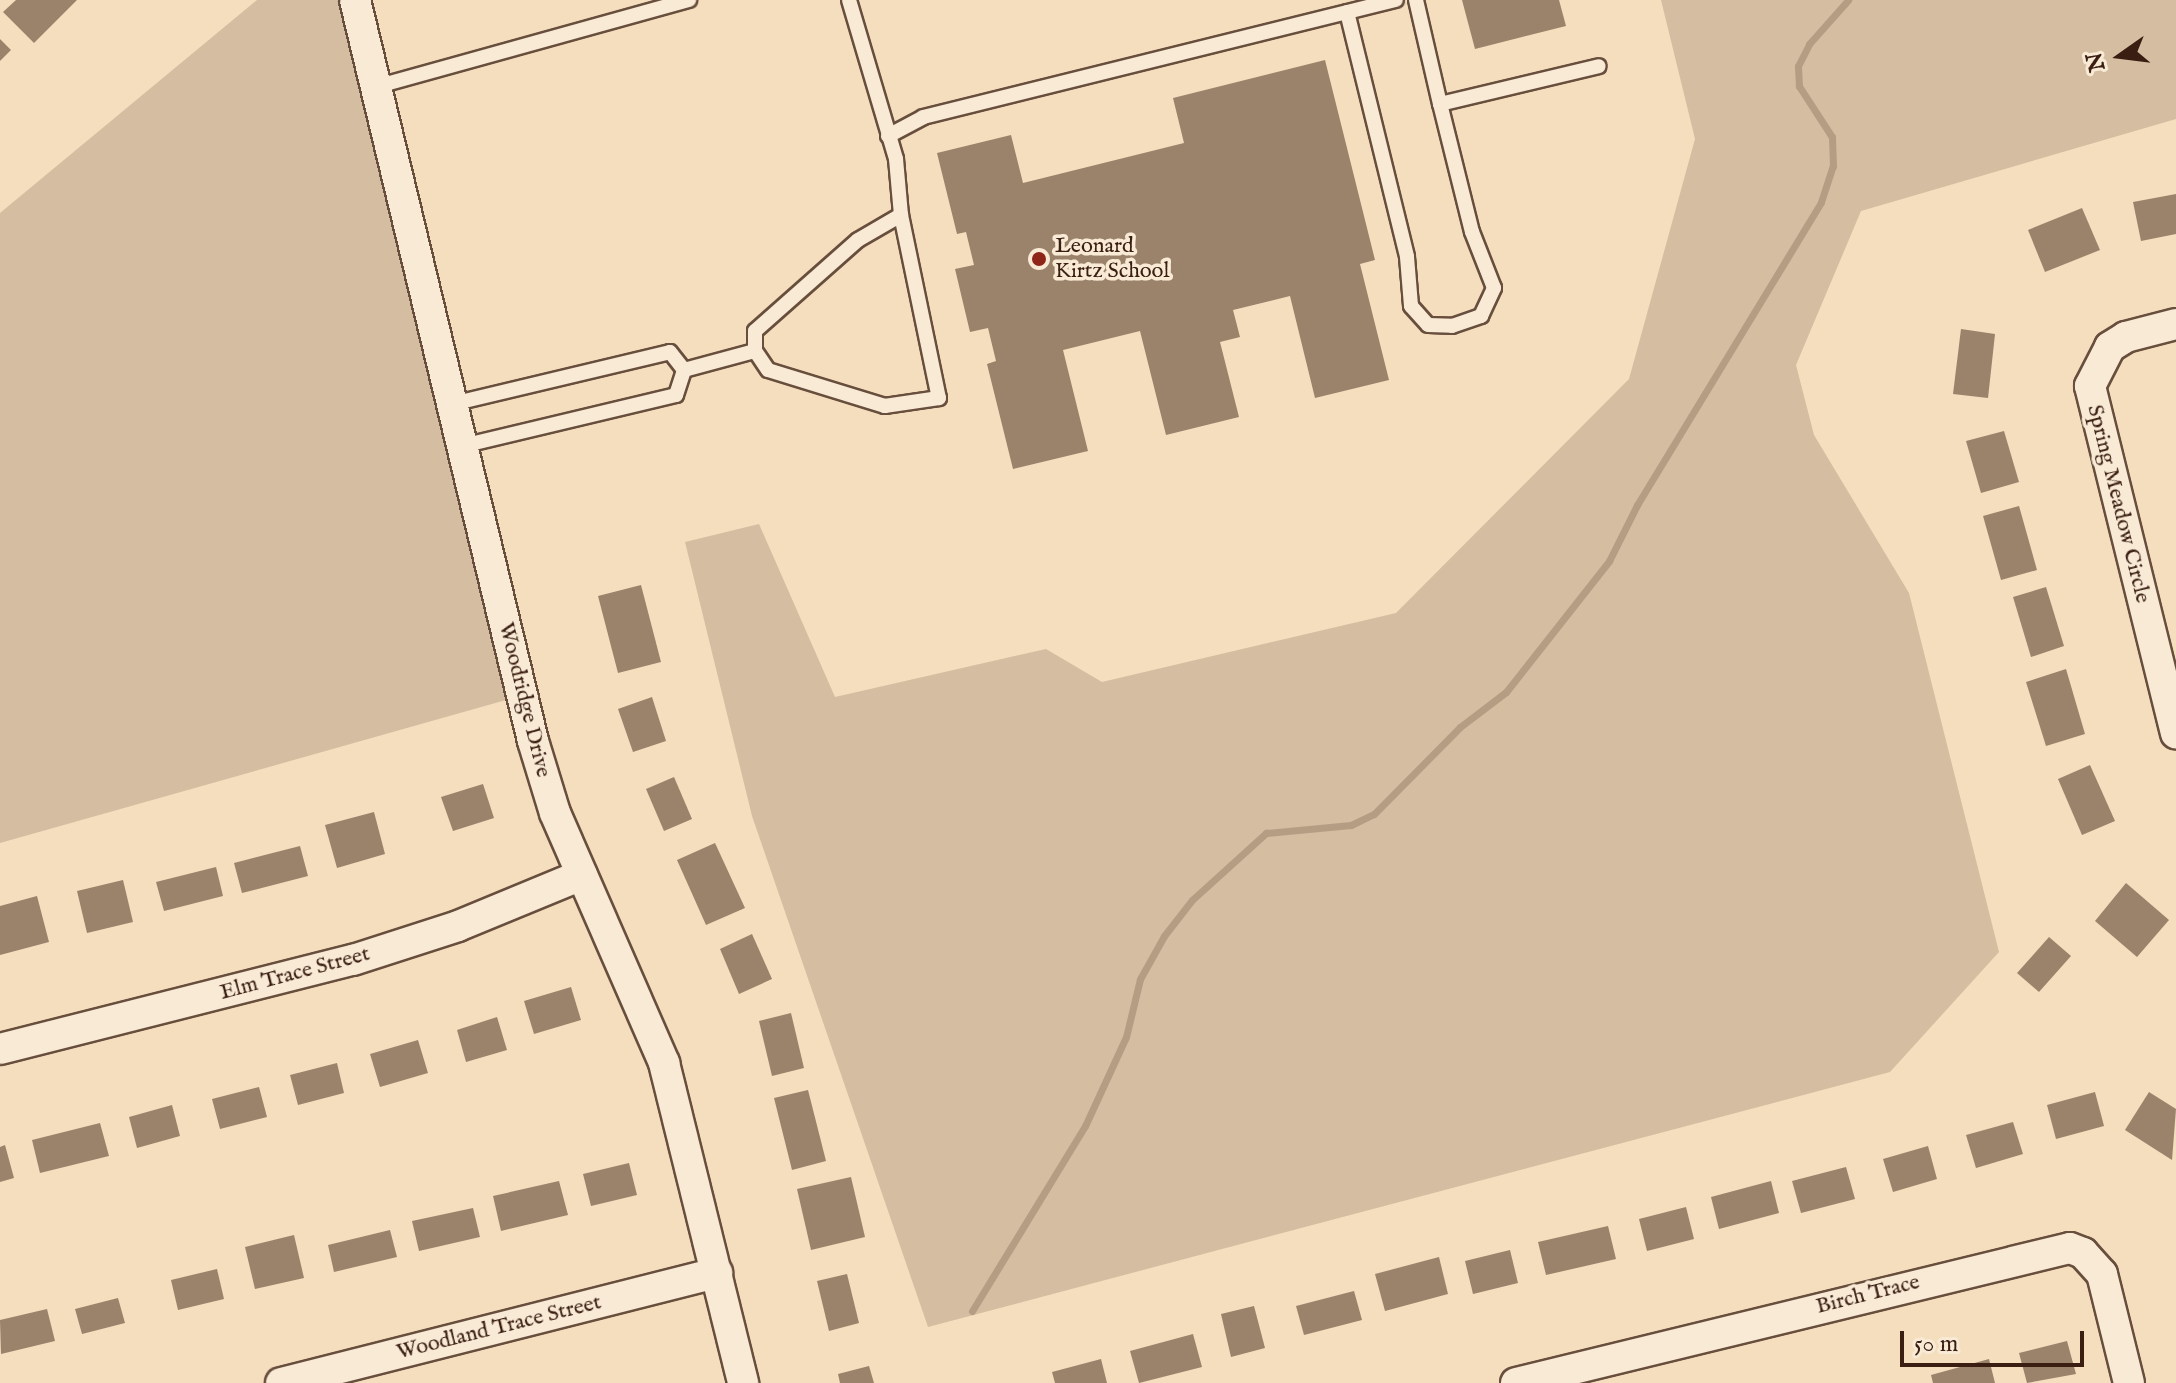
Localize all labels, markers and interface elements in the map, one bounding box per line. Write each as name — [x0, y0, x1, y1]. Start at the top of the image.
north arrow — [2080, 16, 2160, 96]
text: N — [2081, 49, 2113, 74]
place label: Leonard Kirtz School — [1055, 233, 1169, 284]
marker: Leonard Kirtz School — [1030, 250, 1048, 268]
street label: Spring Meadow Circle — [2081, 402, 2155, 606]
street label: Woodridge Drive — [492, 620, 556, 780]
street label: Elm Trace Street — [217, 941, 373, 1007]
street label: Birch Trace — [1813, 1269, 1923, 1321]
street label: Woodland Trace Street — [394, 1290, 604, 1366]
scale bar — [1904, 1315, 2088, 1365]
text: 50 m — [1914, 1329, 1958, 1360]

